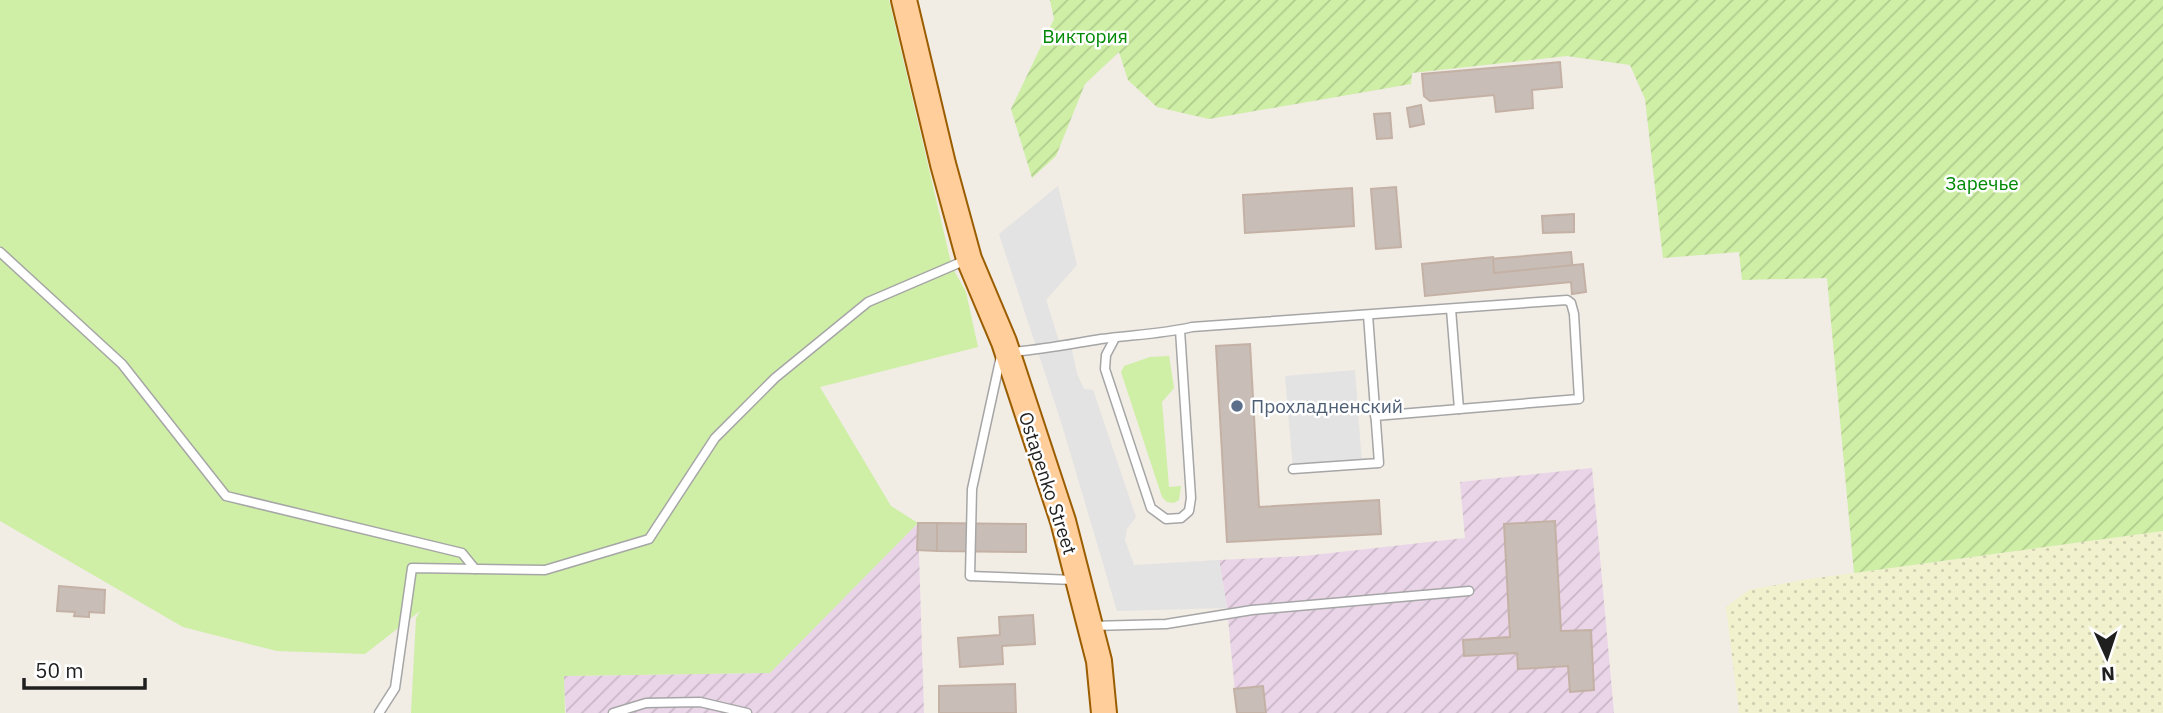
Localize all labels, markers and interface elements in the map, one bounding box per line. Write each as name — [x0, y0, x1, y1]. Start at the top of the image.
park label: Виктория — [1042, 24, 1128, 48]
park label: Заречье — [1945, 171, 2019, 195]
place label: Прохладненский — [1251, 394, 1403, 418]
marker: Прохладненский — [1229, 398, 1245, 414]
street label: Ostapenko Street — [1014, 409, 1082, 557]
north arrow — [2072, 622, 2142, 692]
scale bar — [24, 646, 145, 690]
text: 50 m — [35, 656, 84, 684]
text: N — [2100, 662, 2115, 686]

